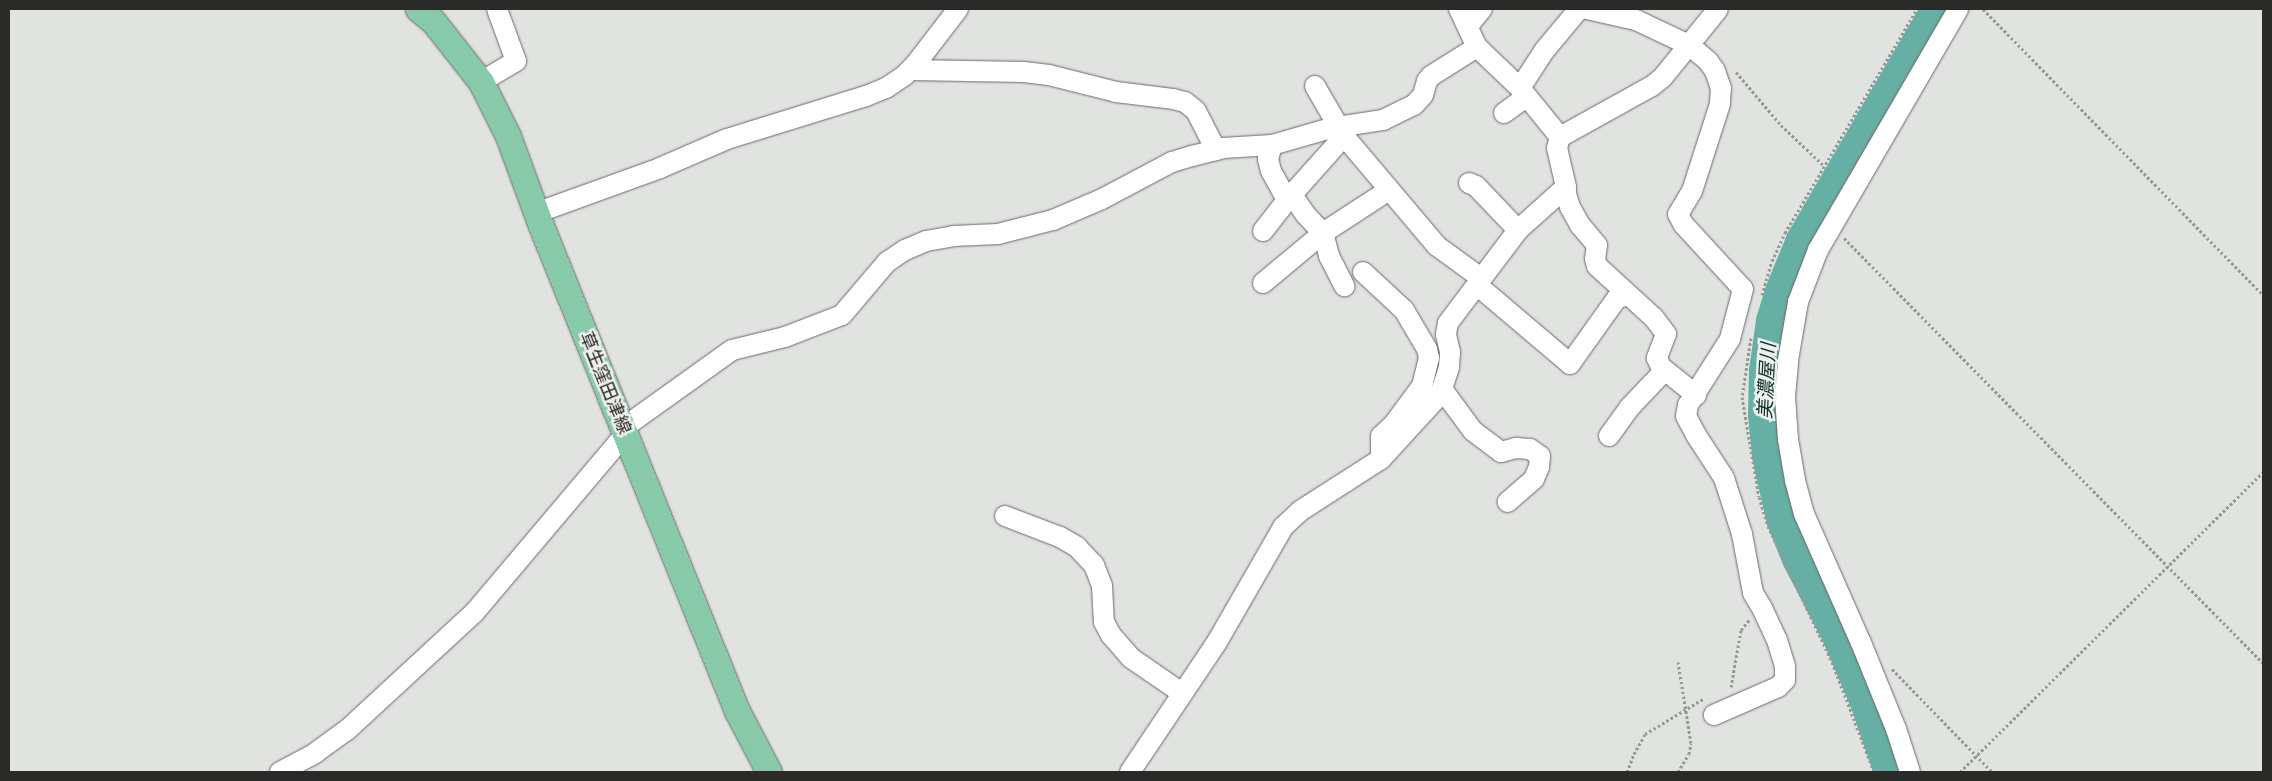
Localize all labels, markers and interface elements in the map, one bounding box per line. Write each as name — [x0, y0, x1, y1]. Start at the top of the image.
street label: 草生窪田津線 — [575, 329, 635, 437]
water label: 美濃屋川 — [1754, 342, 1780, 420]

